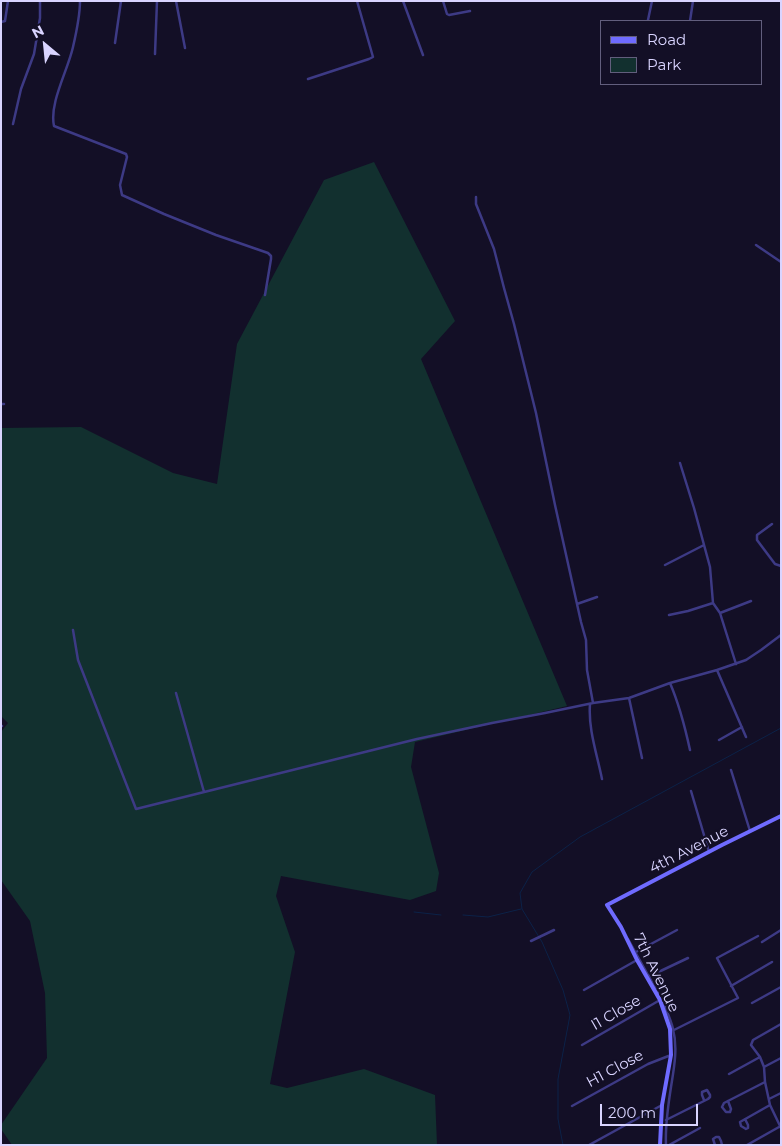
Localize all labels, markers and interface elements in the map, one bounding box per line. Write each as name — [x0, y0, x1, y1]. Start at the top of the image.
north arrow — [20, 20, 70, 70]
legend — [600, 20, 762, 85]
text: N — [29, 21, 47, 42]
text: Road — [647, 30, 686, 49]
text: Park — [647, 55, 681, 74]
street label: 4th Avenue — [646, 822, 732, 878]
street label: 7th Avenue — [629, 931, 683, 1015]
street label: I1 Close — [588, 992, 644, 1034]
street label: H1 Close — [583, 1047, 647, 1091]
scale bar — [602, 1094, 700, 1126]
text: 200 m — [608, 1103, 656, 1122]

